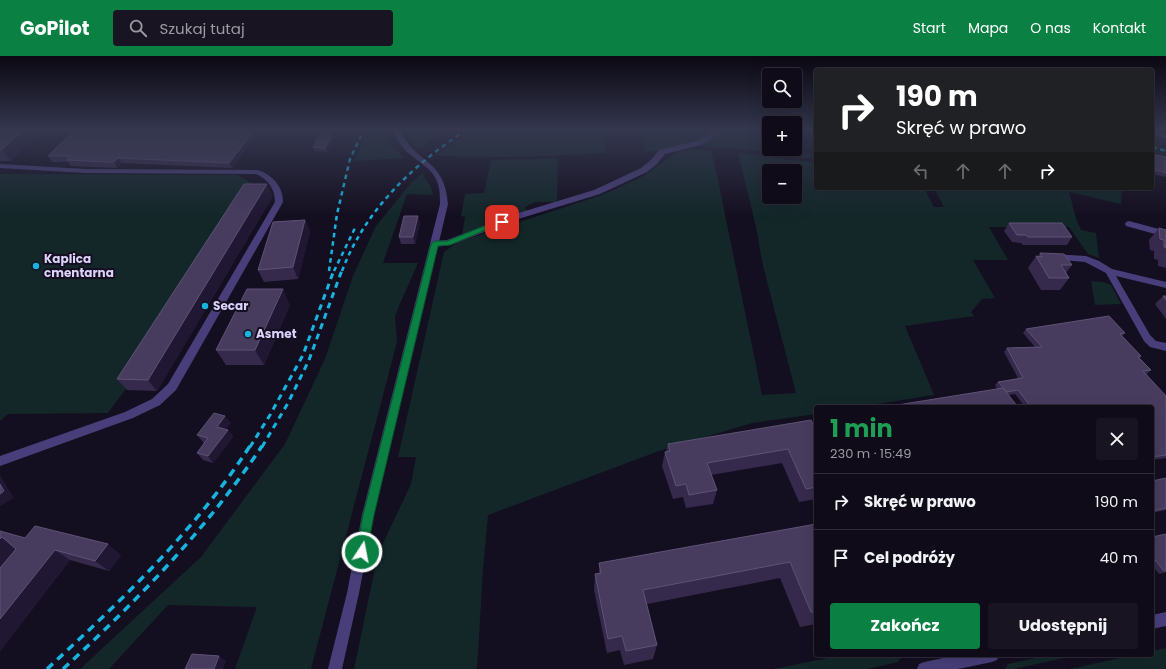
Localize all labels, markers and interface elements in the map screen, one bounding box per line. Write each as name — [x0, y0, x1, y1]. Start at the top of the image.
search box — [113, 10, 393, 46]
text: GoPilot — [20, 15, 89, 42]
icon: search — [127, 17, 149, 39]
text: Szukaj tutaj — [159, 18, 245, 39]
text: Start — [913, 18, 946, 38]
text: Mapa — [968, 18, 1008, 38]
text: O nas — [1030, 18, 1071, 38]
text: Kontakt — [1093, 18, 1146, 38]
map controls — [762, 68, 802, 204]
button: search — [762, 68, 802, 108]
text: 190 m — [896, 77, 978, 116]
icon: right — [830, 84, 882, 136]
text: Skręć w prawo — [896, 115, 1026, 140]
button: + — [762, 116, 802, 156]
icon: left — [910, 160, 932, 182]
icon: ahead — [952, 160, 974, 182]
icon: ahead — [994, 160, 1016, 182]
icon: right — [1036, 160, 1058, 182]
button: − — [762, 164, 802, 204]
pin — [485, 205, 519, 239]
icon: arrive — [491, 211, 513, 233]
place label: Kaplica cmentarna — [44, 250, 114, 281]
marker: Kaplica cmentarna — [31, 261, 41, 271]
place label: Secar — [213, 297, 248, 314]
marker: Secar — [200, 301, 210, 311]
place label: Asmet — [256, 325, 297, 342]
marker: Asmet — [243, 329, 253, 339]
text: 1 min — [830, 412, 893, 445]
button: close — [1096, 418, 1138, 460]
text: 230 m · 15:49 — [830, 444, 911, 463]
icon: right — [830, 491, 852, 513]
text: Skręć w prawo — [864, 491, 976, 512]
text: 190 m — [1095, 491, 1138, 512]
position arrow — [341, 531, 383, 573]
icon: arrive — [830, 547, 852, 569]
text: Cel podróży — [864, 547, 955, 568]
text: 40 m — [1100, 547, 1138, 568]
button: Zakończ — [830, 603, 980, 649]
button: Udostępnij — [988, 603, 1138, 649]

